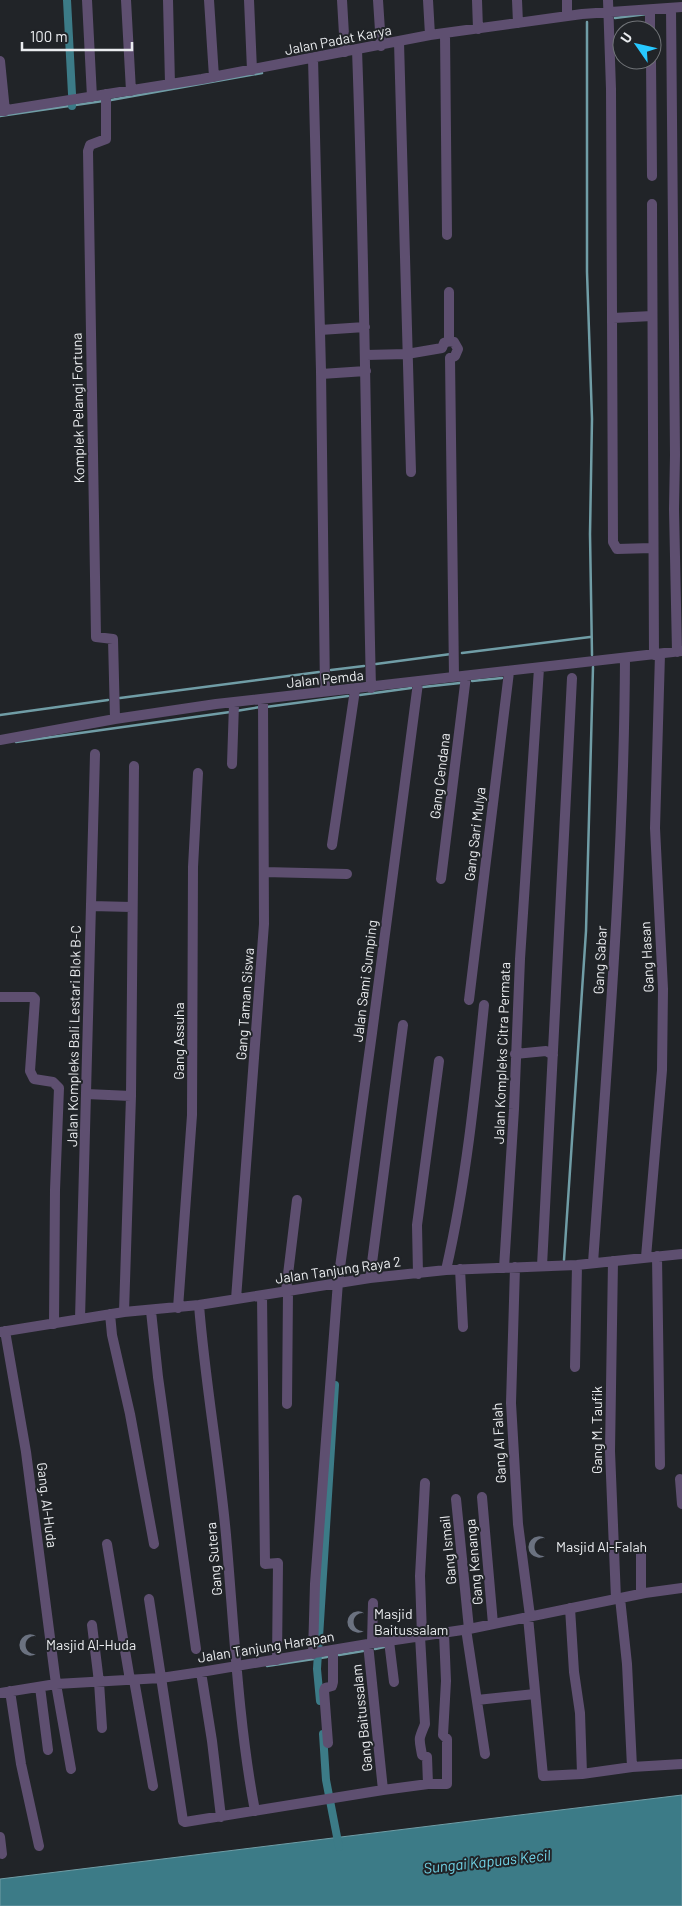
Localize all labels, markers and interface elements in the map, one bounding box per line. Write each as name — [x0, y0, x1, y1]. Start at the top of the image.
scale bar — [22, 20, 132, 52]
north arrow — [612, 20, 662, 70]
street label: Jalan Padat Karya — [283, 21, 393, 58]
text: 100 m — [30, 27, 68, 45]
text: U — [616, 29, 635, 46]
street label: Komplek Pelangi Fortuna — [68, 333, 87, 483]
street label: Jalan Pemda — [285, 666, 364, 691]
street label: Gang Cendana — [426, 732, 453, 820]
street label: Gang Sari Mulya — [460, 786, 489, 882]
street label: Jalan Sami Sumping — [349, 919, 380, 1043]
street label: Gang Hasan — [636, 921, 657, 993]
street label: Jalan Kompleks Bali Lestari Blok B-C — [63, 925, 84, 1147]
street label: Gang Sabar — [589, 925, 610, 995]
street label: Gang Taman Siswa — [232, 947, 257, 1061]
street label: Jalan Kompleks Citra Permata — [490, 962, 513, 1144]
street label: Gang Assuha — [170, 1002, 187, 1080]
street label: Jalan Tanjung Raya 2 — [274, 1252, 402, 1287]
street label: Gang M. Taufik — [588, 1386, 605, 1474]
street label: Gang Al Falah — [488, 1402, 509, 1484]
street label: Gang. Al-Huda — [34, 1461, 61, 1549]
street label: Gang Ismail — [435, 1515, 460, 1585]
street label: Gang Kenanga — [461, 1518, 486, 1606]
street label: Gang Sutera — [202, 1522, 225, 1597]
mosque icon: Masjid Al-Falah — [526, 1534, 552, 1560]
place label: Masjid Al-Falah — [556, 1538, 647, 1555]
place label: Masjid Baitussalam — [374, 1605, 448, 1638]
mosque icon: Masjid Baitussalam — [345, 1609, 371, 1635]
street label: Jalan Tanjung Harapan — [196, 1627, 335, 1666]
mosque icon: Masjid Al-Huda — [17, 1632, 43, 1658]
place label: Masjid Al-Huda — [46, 1636, 136, 1653]
street label: Gang Baitussalam — [347, 1664, 376, 1773]
water label: Sungai Kapuas Kecil — [422, 1845, 552, 1877]

